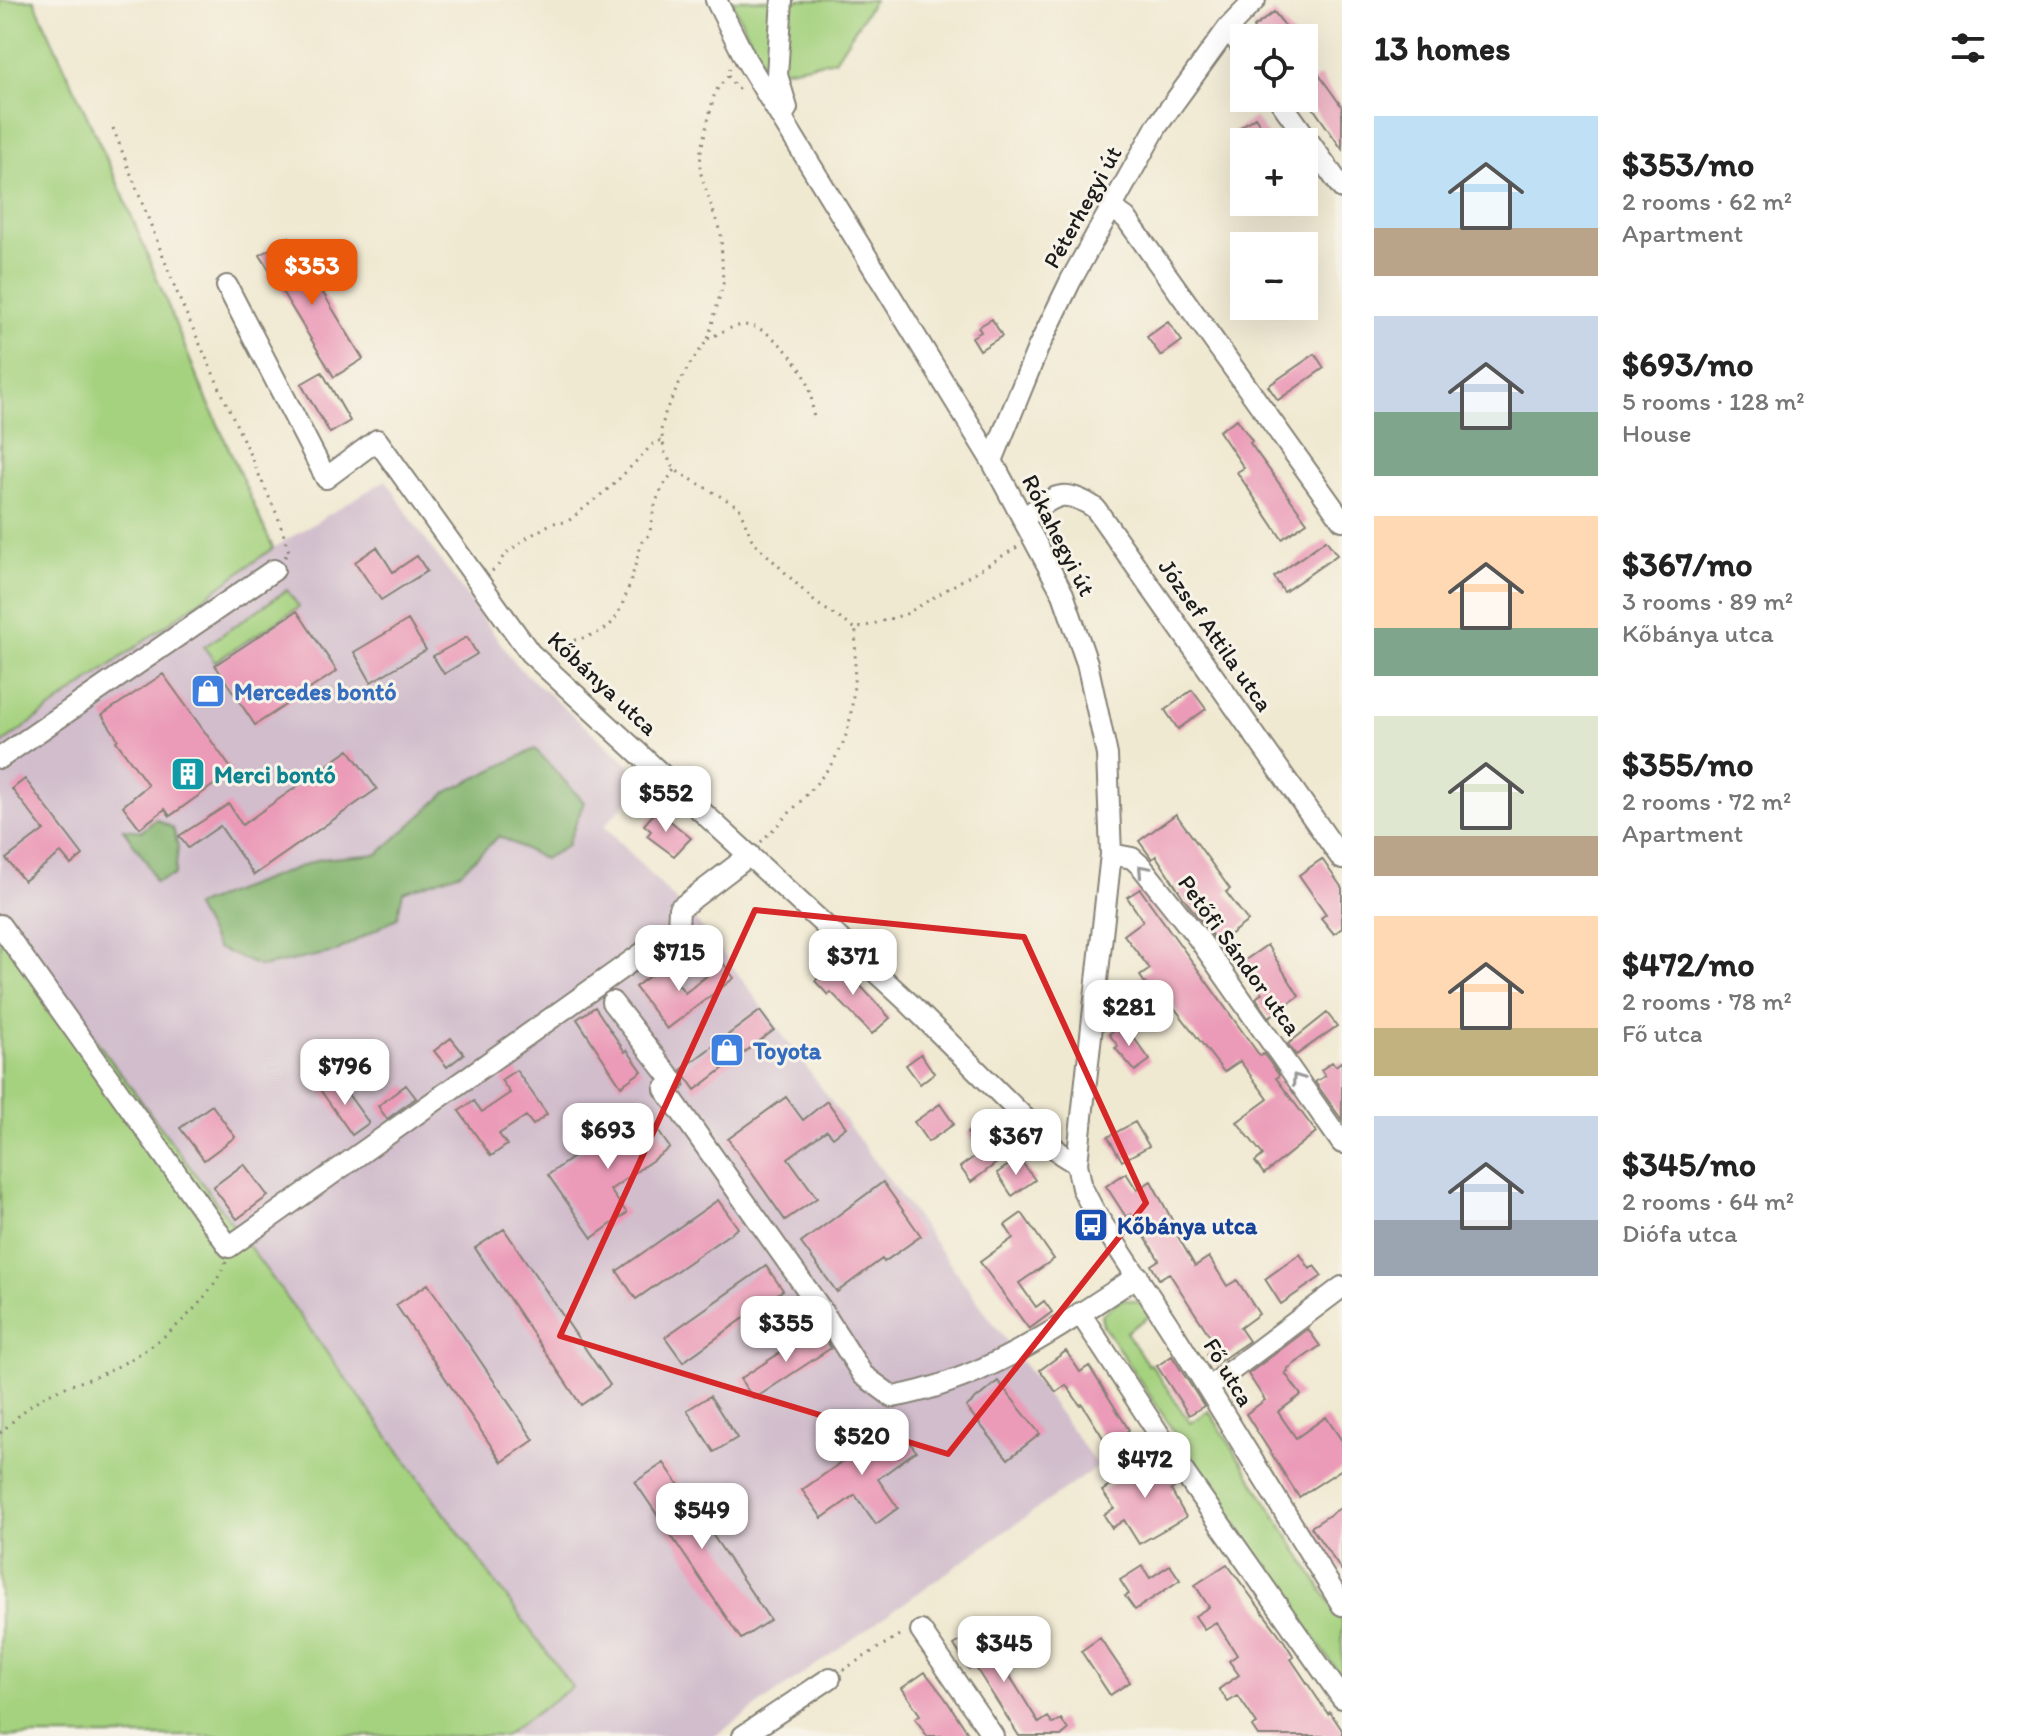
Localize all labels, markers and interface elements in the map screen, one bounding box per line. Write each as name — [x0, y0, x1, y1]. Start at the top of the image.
map controls — [1230, 24, 1318, 320]
button: locate — [1230, 24, 1318, 112]
icon: filters — [1946, 26, 1990, 70]
text: 13 homes — [1374, 28, 1510, 69]
button: + — [1230, 128, 1318, 216]
street label: Péterhegyi út — [1036, 141, 1128, 273]
text: $353/mo — [1622, 144, 1754, 185]
icon: home — [1438, 148, 1534, 244]
text: 2 rooms · 62 m² — [1622, 185, 1792, 217]
text: Apartment — [1622, 217, 1743, 249]
button: − — [1230, 232, 1318, 320]
pin: $353 — [265, 239, 359, 307]
text: $353 — [284, 249, 340, 281]
text: $693/mo — [1622, 344, 1754, 385]
icon: home — [1438, 348, 1534, 444]
text: 5 rooms · 128 m² — [1622, 385, 1805, 417]
text: House — [1622, 417, 1692, 449]
street label: Rókahegyi út — [1016, 469, 1102, 601]
text: $367/mo — [1622, 544, 1753, 585]
icon: home — [1438, 548, 1534, 644]
street label: József Attila utca — [1153, 553, 1280, 717]
text: 3 rooms · 89 m² — [1622, 585, 1793, 617]
text: Kőbánya utca — [1622, 617, 1774, 649]
street label: Kőbánya utca — [542, 625, 665, 742]
shop icon: Mercedes bontó — [189, 672, 227, 710]
place label: Mercedes bontó — [234, 677, 397, 706]
text: $355/mo — [1622, 744, 1754, 785]
icon: home — [1438, 748, 1534, 844]
building icon: Merci bontó — [169, 755, 207, 793]
place label: Merci bontó — [214, 760, 336, 789]
pin: $552 — [619, 766, 713, 834]
text: $552 — [639, 776, 693, 808]
text: 2 rooms · 72 m² — [1622, 785, 1791, 817]
text: Apartment — [1622, 817, 1743, 849]
one-way arrow — [1138, 865, 1153, 879]
street label: Petőfi Sándor utca — [1172, 869, 1308, 1041]
pin: $715 — [632, 925, 726, 993]
pin: $371 — [806, 929, 900, 997]
text: $715 — [653, 935, 705, 967]
text: $371 — [827, 939, 879, 971]
text: $472/mo — [1622, 944, 1755, 985]
icon: home — [1438, 948, 1534, 1044]
pin: $281 — [1082, 980, 1176, 1048]
text: 2 rooms · 78 m² — [1622, 985, 1792, 1017]
text: $281 — [1102, 990, 1156, 1022]
text: Fő utca — [1622, 1017, 1703, 1049]
shop icon: Toyota — [708, 1031, 746, 1069]
place label: Toyota — [752, 1036, 822, 1066]
pin: $796 — [298, 1039, 392, 1107]
text: $796 — [318, 1049, 372, 1081]
one-way arrow — [1292, 1073, 1307, 1087]
pin: $693 — [561, 1103, 655, 1171]
pin: $367 — [969, 1109, 1063, 1177]
text: $693 — [581, 1113, 635, 1145]
text: $367 — [989, 1119, 1043, 1151]
text: $345/mo — [1622, 1144, 1756, 1185]
icon: home — [1438, 1148, 1534, 1244]
text: 2 rooms · 64 m² — [1622, 1185, 1794, 1217]
bus stop icon: Kőbánya utca — [1072, 1206, 1110, 1244]
place label: Kőbánya utca — [1117, 1211, 1258, 1241]
text: Diófa utca — [1622, 1217, 1737, 1249]
pin: $355 — [739, 1296, 833, 1364]
text: $355 — [759, 1306, 813, 1338]
street label: Fő utca — [1197, 1333, 1261, 1412]
pin: $520 — [815, 1409, 909, 1477]
text: $520 — [834, 1419, 890, 1451]
pin: $472 — [1098, 1432, 1192, 1500]
text: $472 — [1117, 1442, 1173, 1474]
pin: $549 — [655, 1483, 749, 1551]
text: $549 — [674, 1493, 730, 1525]
pin: $345 — [957, 1616, 1051, 1684]
text: $345 — [976, 1626, 1032, 1658]

